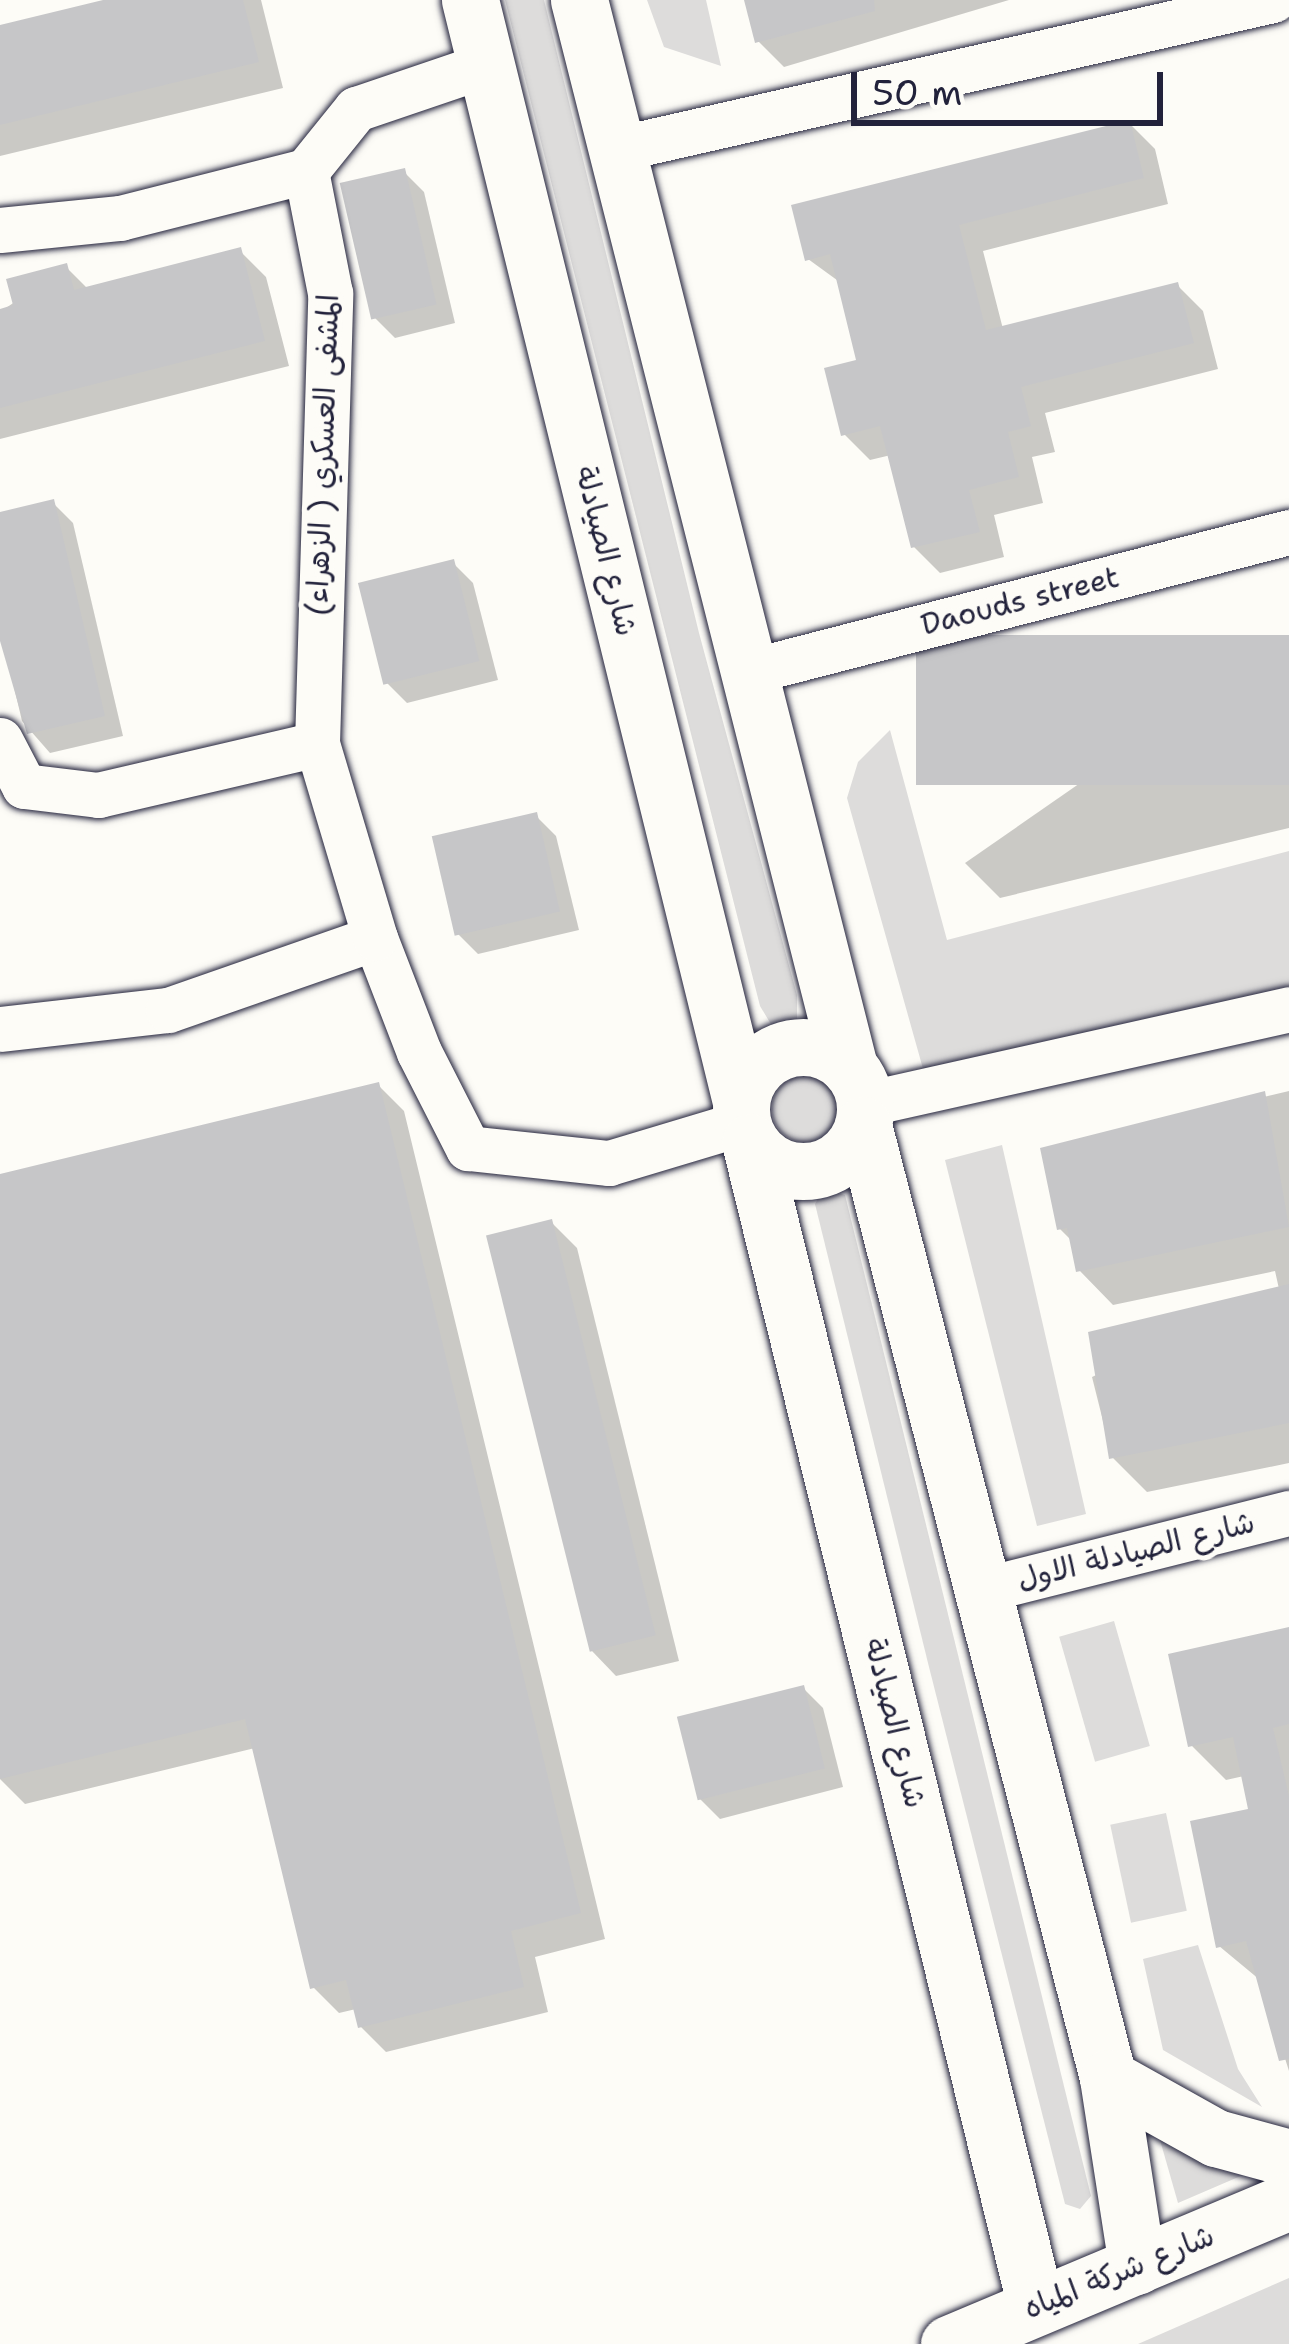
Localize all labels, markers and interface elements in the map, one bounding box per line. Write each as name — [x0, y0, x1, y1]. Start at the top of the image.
scale bar — [857, 48, 1169, 122]
text: 50 m — [872, 68, 962, 117]
street label: المشفى العسكري ( الزهراء) — [299, 293, 347, 617]
street label: شارع الصيادلة — [568, 462, 644, 640]
street label: Daouds street — [917, 559, 1123, 643]
street label: شارع الصيادلة الاول — [1014, 1504, 1258, 1598]
street label: شارع الصيادلة — [857, 1634, 933, 1812]
street label: شارع شركة المياه — [1019, 2217, 1219, 2327]

